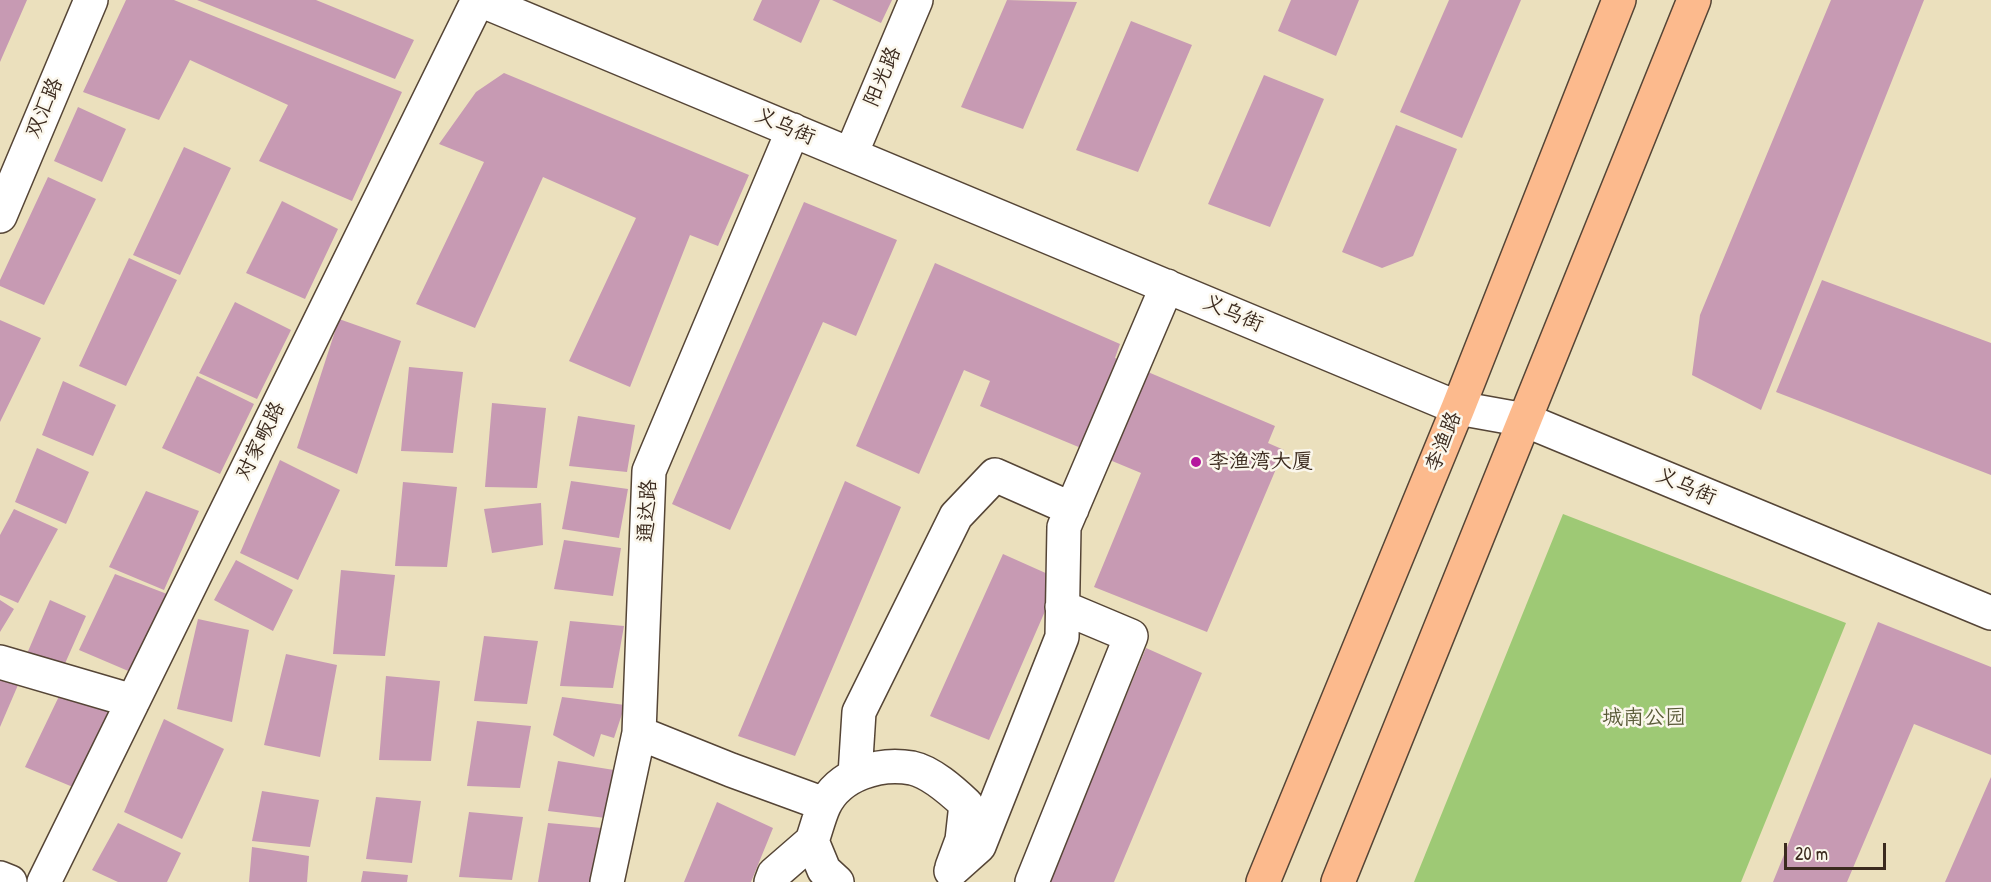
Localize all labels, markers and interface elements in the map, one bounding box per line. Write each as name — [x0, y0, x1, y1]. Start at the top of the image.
street label: 阳光路 — [859, 43, 907, 111]
street label: 双汇路 — [21, 74, 69, 142]
street label: 义乌街 — [751, 103, 819, 151]
street label: 义乌街 — [1199, 290, 1267, 338]
street label: 对家畈路 — [231, 398, 291, 484]
street label: 李渔路 — [1421, 408, 1467, 476]
place label: 李渔湾大厦 — [1208, 449, 1313, 475]
marker: 李渔湾大厦 — [1189, 455, 1203, 469]
street label: 义乌街 — [1652, 463, 1720, 511]
street label: 通达路 — [634, 479, 662, 543]
park label: 城南公园 — [1602, 705, 1686, 731]
scale bar — [1787, 831, 1889, 869]
text: 20 m — [1795, 841, 1828, 866]

